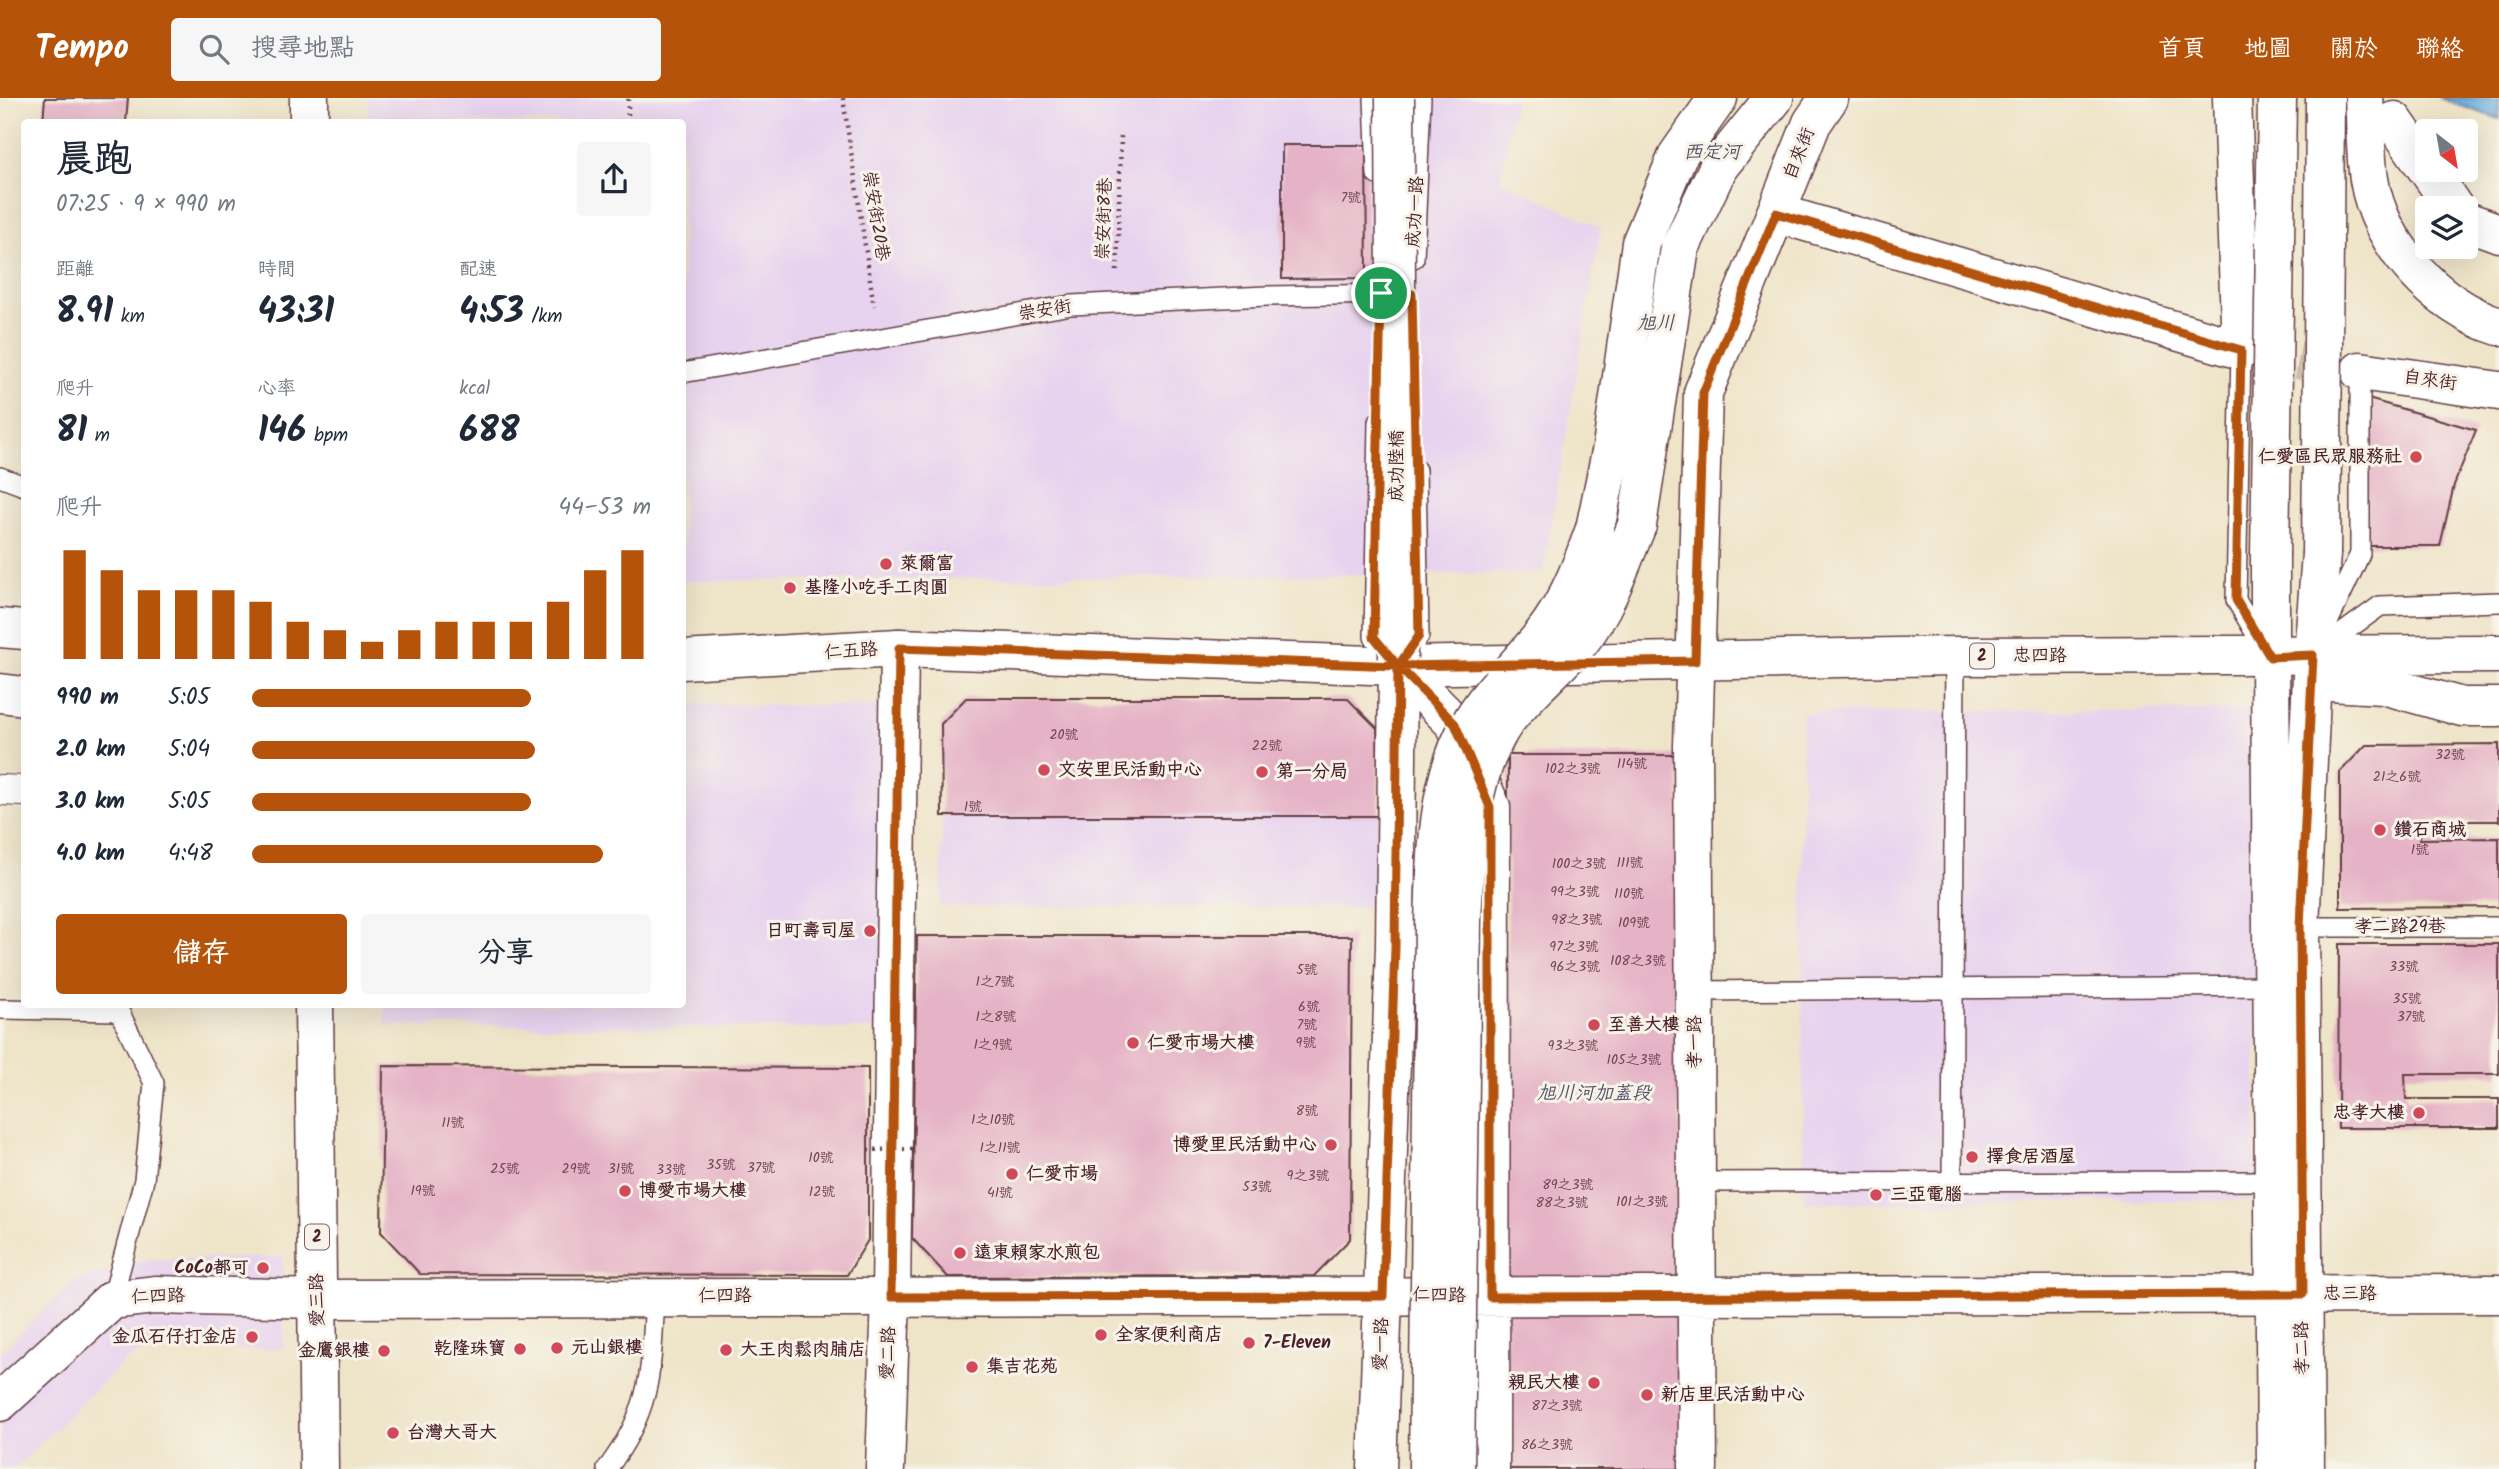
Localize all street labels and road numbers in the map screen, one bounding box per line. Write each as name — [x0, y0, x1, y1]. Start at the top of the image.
street label: 自來街 — [1776, 124, 1824, 184]
street label: 崇安街20巷 — [854, 169, 896, 263]
street label: 成功一路 — [1400, 175, 1432, 249]
street label: 崇安街8巷 — [1089, 177, 1121, 261]
street label: 崇安街 — [1016, 292, 1074, 330]
street label: 自來街 — [2401, 363, 2459, 399]
street label: 成功陸橋 — [1383, 430, 1412, 502]
street label: 仁五路 — [823, 636, 879, 668]
street label: 忠四路 — [2013, 642, 2067, 671]
road number: 2 — [1970, 643, 1994, 668]
street label: 孝二路29巷 — [2354, 913, 2446, 942]
street label: 孝一路 — [1681, 1015, 1710, 1069]
road number: 2 — [305, 1224, 329, 1250]
street label: 愛三路 — [303, 1273, 333, 1327]
street label: 忠三路 — [2323, 1280, 2377, 1309]
street label: 仁四路 — [1412, 1281, 1466, 1311]
street label: 仁四路 — [131, 1282, 185, 1312]
street label: 仁四路 — [698, 1282, 752, 1311]
street label: 愛一路 — [1367, 1317, 1397, 1371]
street label: 孝二路 — [2288, 1321, 2318, 1375]
street label: 愛二路 — [874, 1326, 904, 1380]

